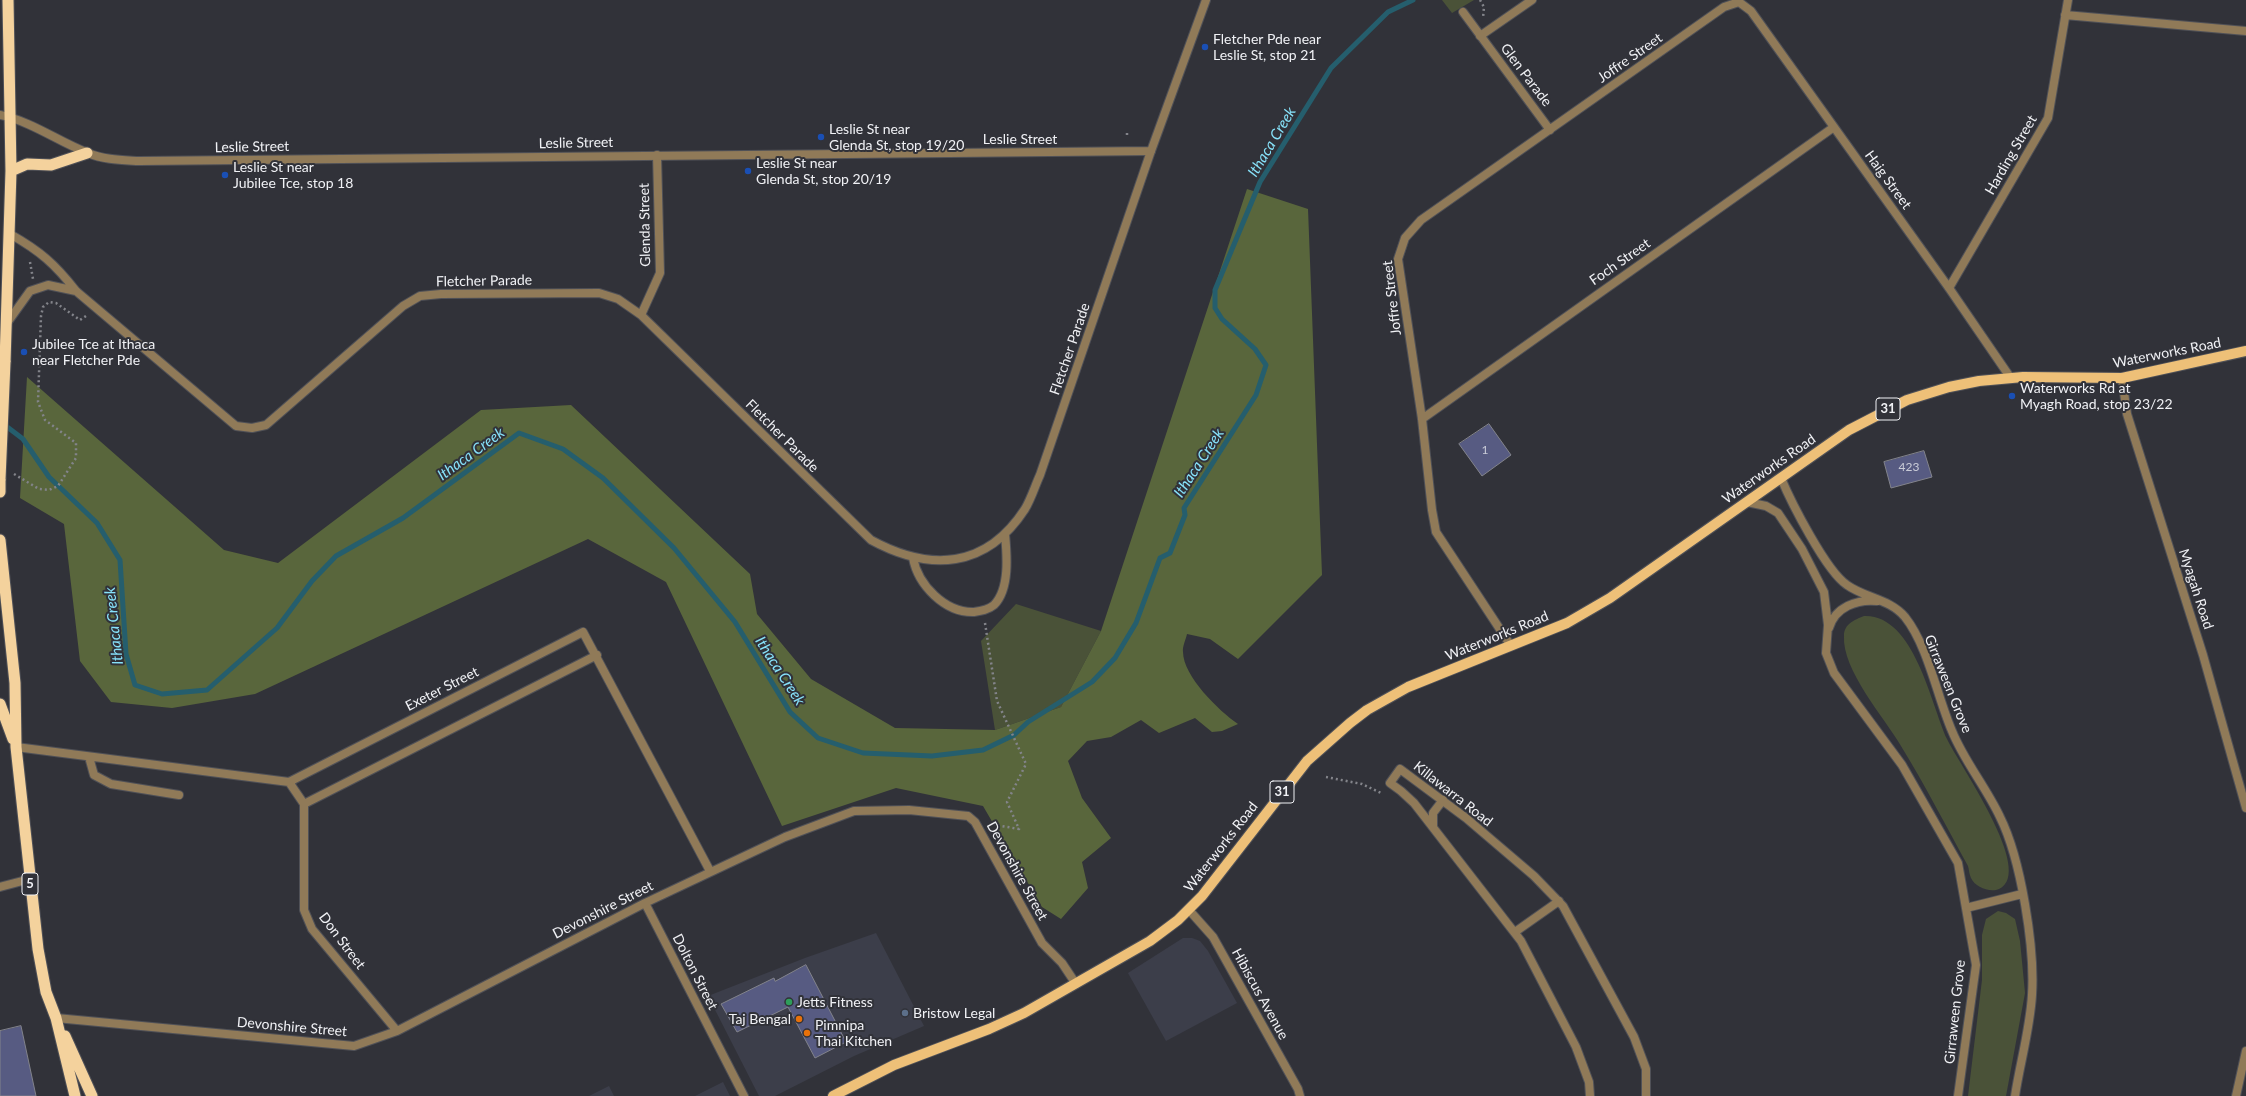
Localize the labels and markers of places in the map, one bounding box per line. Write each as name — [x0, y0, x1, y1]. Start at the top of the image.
place label: Fletcher Pde near Leslie St, stop 21 — [1213, 31, 1321, 64]
marker: Fletcher Pde near Leslie St, stop 21 — [1200, 42, 1210, 52]
place label: Leslie St near Glenda St, stop 19/20 — [829, 121, 964, 154]
marker: Leslie St near Glenda St, stop 19/20 — [816, 132, 826, 142]
place label: Leslie St near Glenda St, stop 20/19 — [756, 155, 891, 188]
place label: Leslie St near Jubilee Tce, stop 18 — [233, 159, 353, 192]
marker: Leslie St near Glenda St, stop 20/19 — [743, 166, 753, 176]
marker: Leslie St near Jubilee Tce, stop 18 — [220, 170, 230, 180]
place label: Jubilee Tce at Ithaca near Fletcher Pde — [32, 336, 155, 368]
marker: Jubilee Tce at Ithaca near Fletcher Pde — [19, 347, 29, 357]
place label: Waterworks Rd at Myagh Road, stop 23/22 — [2020, 380, 2173, 412]
marker: Waterworks Rd at Myagh Road, stop 23/22 — [2007, 391, 2017, 401]
place label: Jetts Fitness — [797, 994, 873, 1010]
marker: Jetts Fitness — [784, 997, 794, 1007]
place label: Bristow Legal — [913, 1005, 995, 1021]
marker: Bristow Legal — [900, 1008, 910, 1018]
place label: Taj Bengal — [729, 1011, 791, 1027]
marker: Taj Bengal — [794, 1014, 804, 1024]
place label: Pimnipa Thai Kitchen — [815, 1017, 892, 1050]
marker: Pimnipa Thai Kitchen — [802, 1028, 812, 1038]

